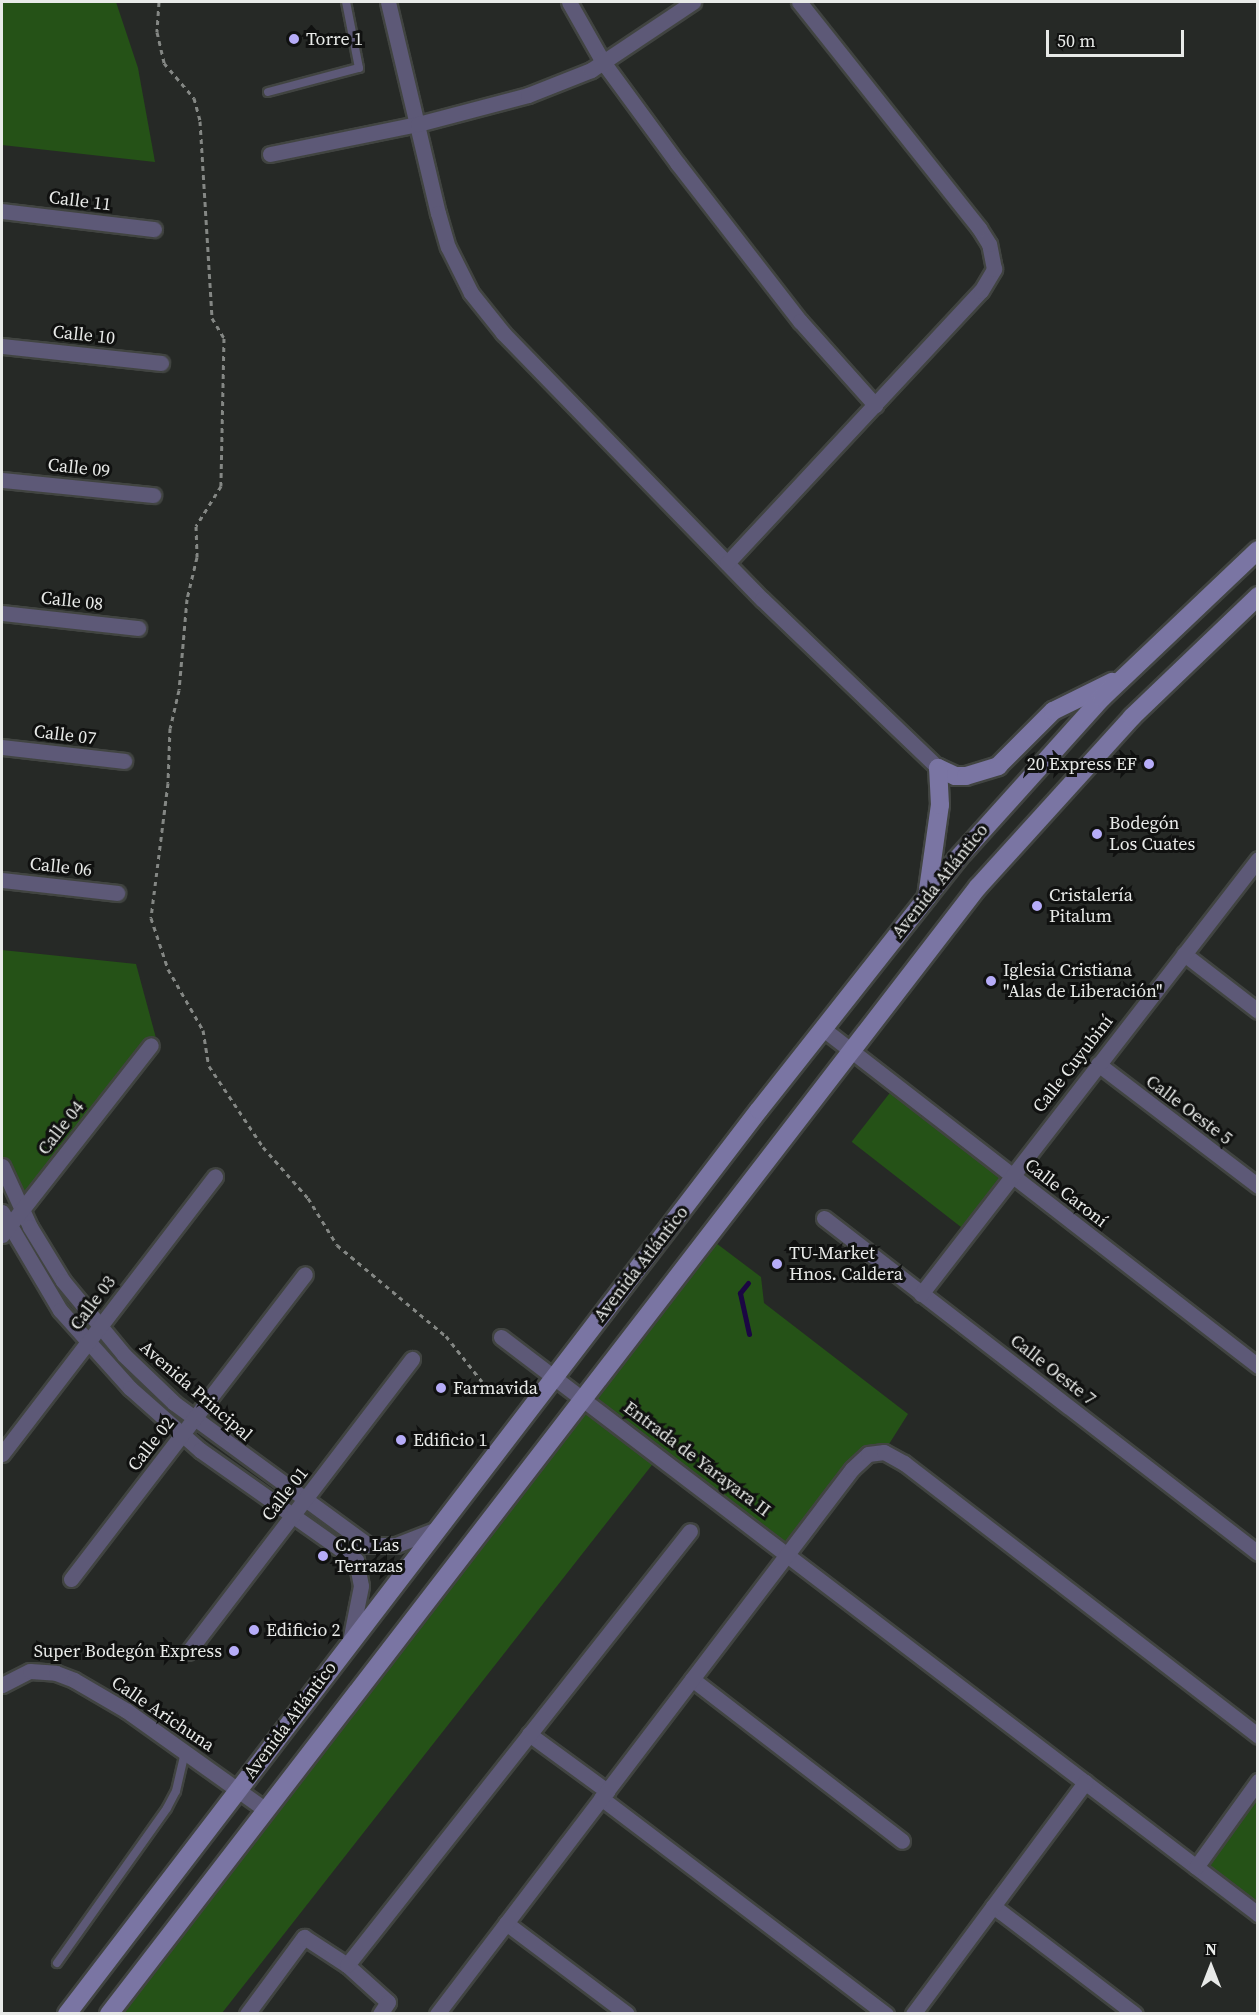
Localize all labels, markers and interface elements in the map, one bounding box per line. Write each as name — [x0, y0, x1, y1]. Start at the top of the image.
scale bar — [1049, 18, 1187, 56]
place label: Torre 1 — [306, 28, 363, 50]
text: 50 m — [1057, 28, 1095, 53]
marker: Torre 1 — [287, 32, 301, 46]
street label: Calle 11 — [48, 186, 112, 216]
street label: Calle 10 — [52, 321, 116, 349]
street label: Calle 09 — [47, 454, 111, 482]
street label: Calle 08 — [40, 587, 104, 615]
street label: Calle 07 — [33, 720, 97, 750]
place label: 20 Express EF — [1027, 753, 1137, 775]
marker: 20 Express EF — [1142, 757, 1156, 771]
place label: Bodegón Los Cuates — [1109, 813, 1195, 856]
street label: Avenida Atlántico — [887, 819, 993, 943]
marker: Bodegón Los Cuates — [1090, 827, 1104, 841]
street label: Calle 06 — [29, 853, 93, 881]
place label: Cristalería Pitalum — [1049, 885, 1133, 928]
marker: Cristalería Pitalum — [1030, 899, 1044, 913]
place label: Iglesia Cristiana "Alas de Liberación" — [1003, 960, 1162, 1002]
marker: Iglesia Cristiana "Alas de Liberación" — [984, 974, 998, 988]
street label: Calle Cuyubiní — [1028, 1011, 1118, 1117]
street label: Calle Oeste 5 — [1142, 1071, 1236, 1149]
street label: Calle 04 — [33, 1097, 89, 1159]
street label: Calle Caroní — [1020, 1154, 1112, 1232]
street label: Avenida Atlántico — [589, 1202, 693, 1326]
place label: TU-Market Hnos. Caldera — [789, 1243, 903, 1286]
marker: TU-Market Hnos. Caldera — [770, 1257, 784, 1271]
street label: Calle 03 — [66, 1271, 120, 1335]
street label: Calle Oeste 7 — [1006, 1330, 1100, 1410]
street label: Avenida Principal — [135, 1336, 257, 1446]
place label: Farmavida — [453, 1377, 538, 1399]
marker: Farmavida — [434, 1381, 448, 1395]
street label: Entrada de Yarayara II — [619, 1397, 775, 1521]
street label: Calle 02 — [123, 1413, 179, 1475]
place label: Edificio 1 — [413, 1429, 488, 1451]
marker: Edificio 1 — [394, 1433, 408, 1447]
street label: Calle 01 — [257, 1463, 313, 1525]
place label: C.C. Las Terrazas — [335, 1535, 403, 1578]
marker: C.C. Las Terrazas — [316, 1549, 330, 1563]
place label: Edificio 2 — [266, 1619, 341, 1641]
marker: Edificio 2 — [247, 1623, 261, 1637]
place label: Super Bodegón Express — [34, 1640, 222, 1662]
marker: Super Bodegón Express — [227, 1644, 241, 1658]
street label: Avenida Atlántico — [239, 1657, 341, 1783]
street label: Calle Arichuna — [107, 1672, 219, 1756]
north arrow — [1181, 1937, 1241, 1997]
text: N — [1205, 1938, 1217, 1960]

